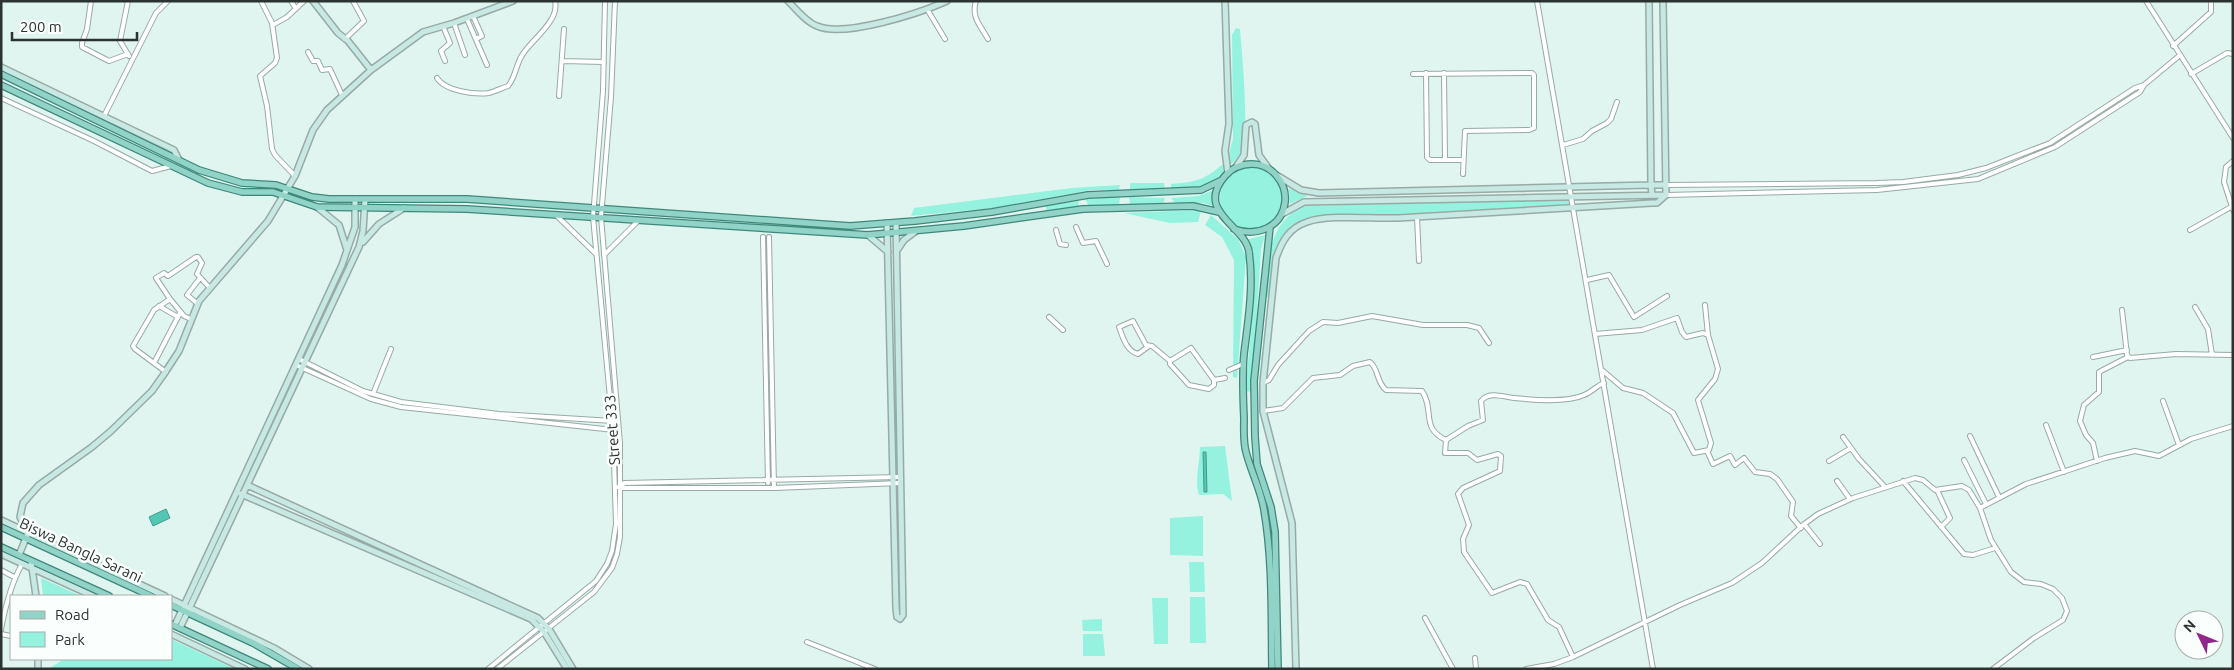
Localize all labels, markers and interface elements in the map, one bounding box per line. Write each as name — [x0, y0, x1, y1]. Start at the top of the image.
scale bar — [12, 10, 138, 42]
text: 200 m — [20, 18, 62, 35]
street label: Street 333 — [601, 394, 623, 466]
street label: Biswa Bangla Sarani — [17, 514, 145, 586]
legend — [10, 595, 172, 660]
text: Road — [55, 606, 90, 623]
north arrow — [2174, 610, 2224, 660]
text: N — [2180, 617, 2199, 635]
text: Park — [55, 631, 85, 648]

